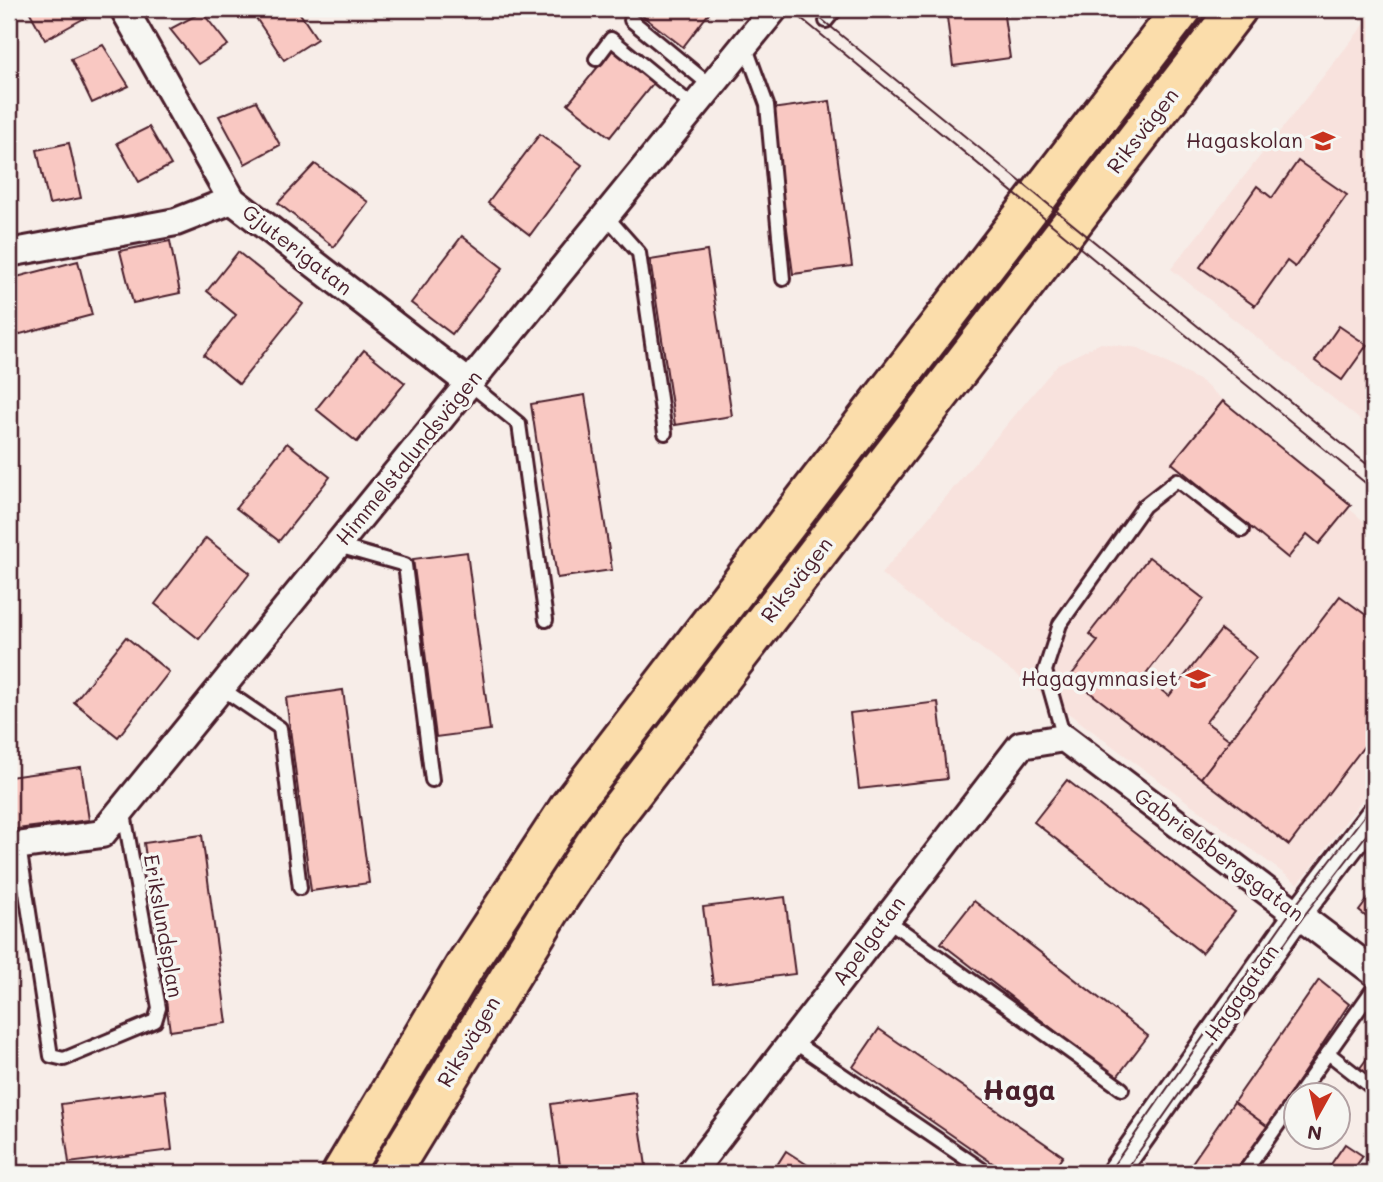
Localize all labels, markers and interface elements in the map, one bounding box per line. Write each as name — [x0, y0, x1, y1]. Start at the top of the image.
street label: Riksvägen — [1100, 82, 1184, 178]
place label: Hagaskolan — [1186, 126, 1303, 153]
school or university icon: Hagaskolan — [1309, 127, 1337, 155]
street label: Gjuterigatan — [237, 197, 358, 300]
street label: Himmelstalundsvägen — [329, 364, 487, 550]
street label: Riksvägen — [754, 531, 838, 627]
place label: Hagagymnasiet — [1021, 664, 1178, 691]
school or university icon: Hagagymnasiet — [1184, 665, 1212, 693]
street label: Gabrielsbergsgatan — [1130, 781, 1310, 927]
street label: Erikslundsplan — [139, 852, 190, 1000]
street label: Apelgatan — [825, 890, 910, 990]
street label: Hagagatan — [1197, 938, 1284, 1046]
street label: Riksvägen — [430, 991, 505, 1092]
district label: Haga — [982, 1071, 1056, 1107]
north arrow — [1282, 1080, 1352, 1150]
text: N — [1306, 1120, 1323, 1147]

